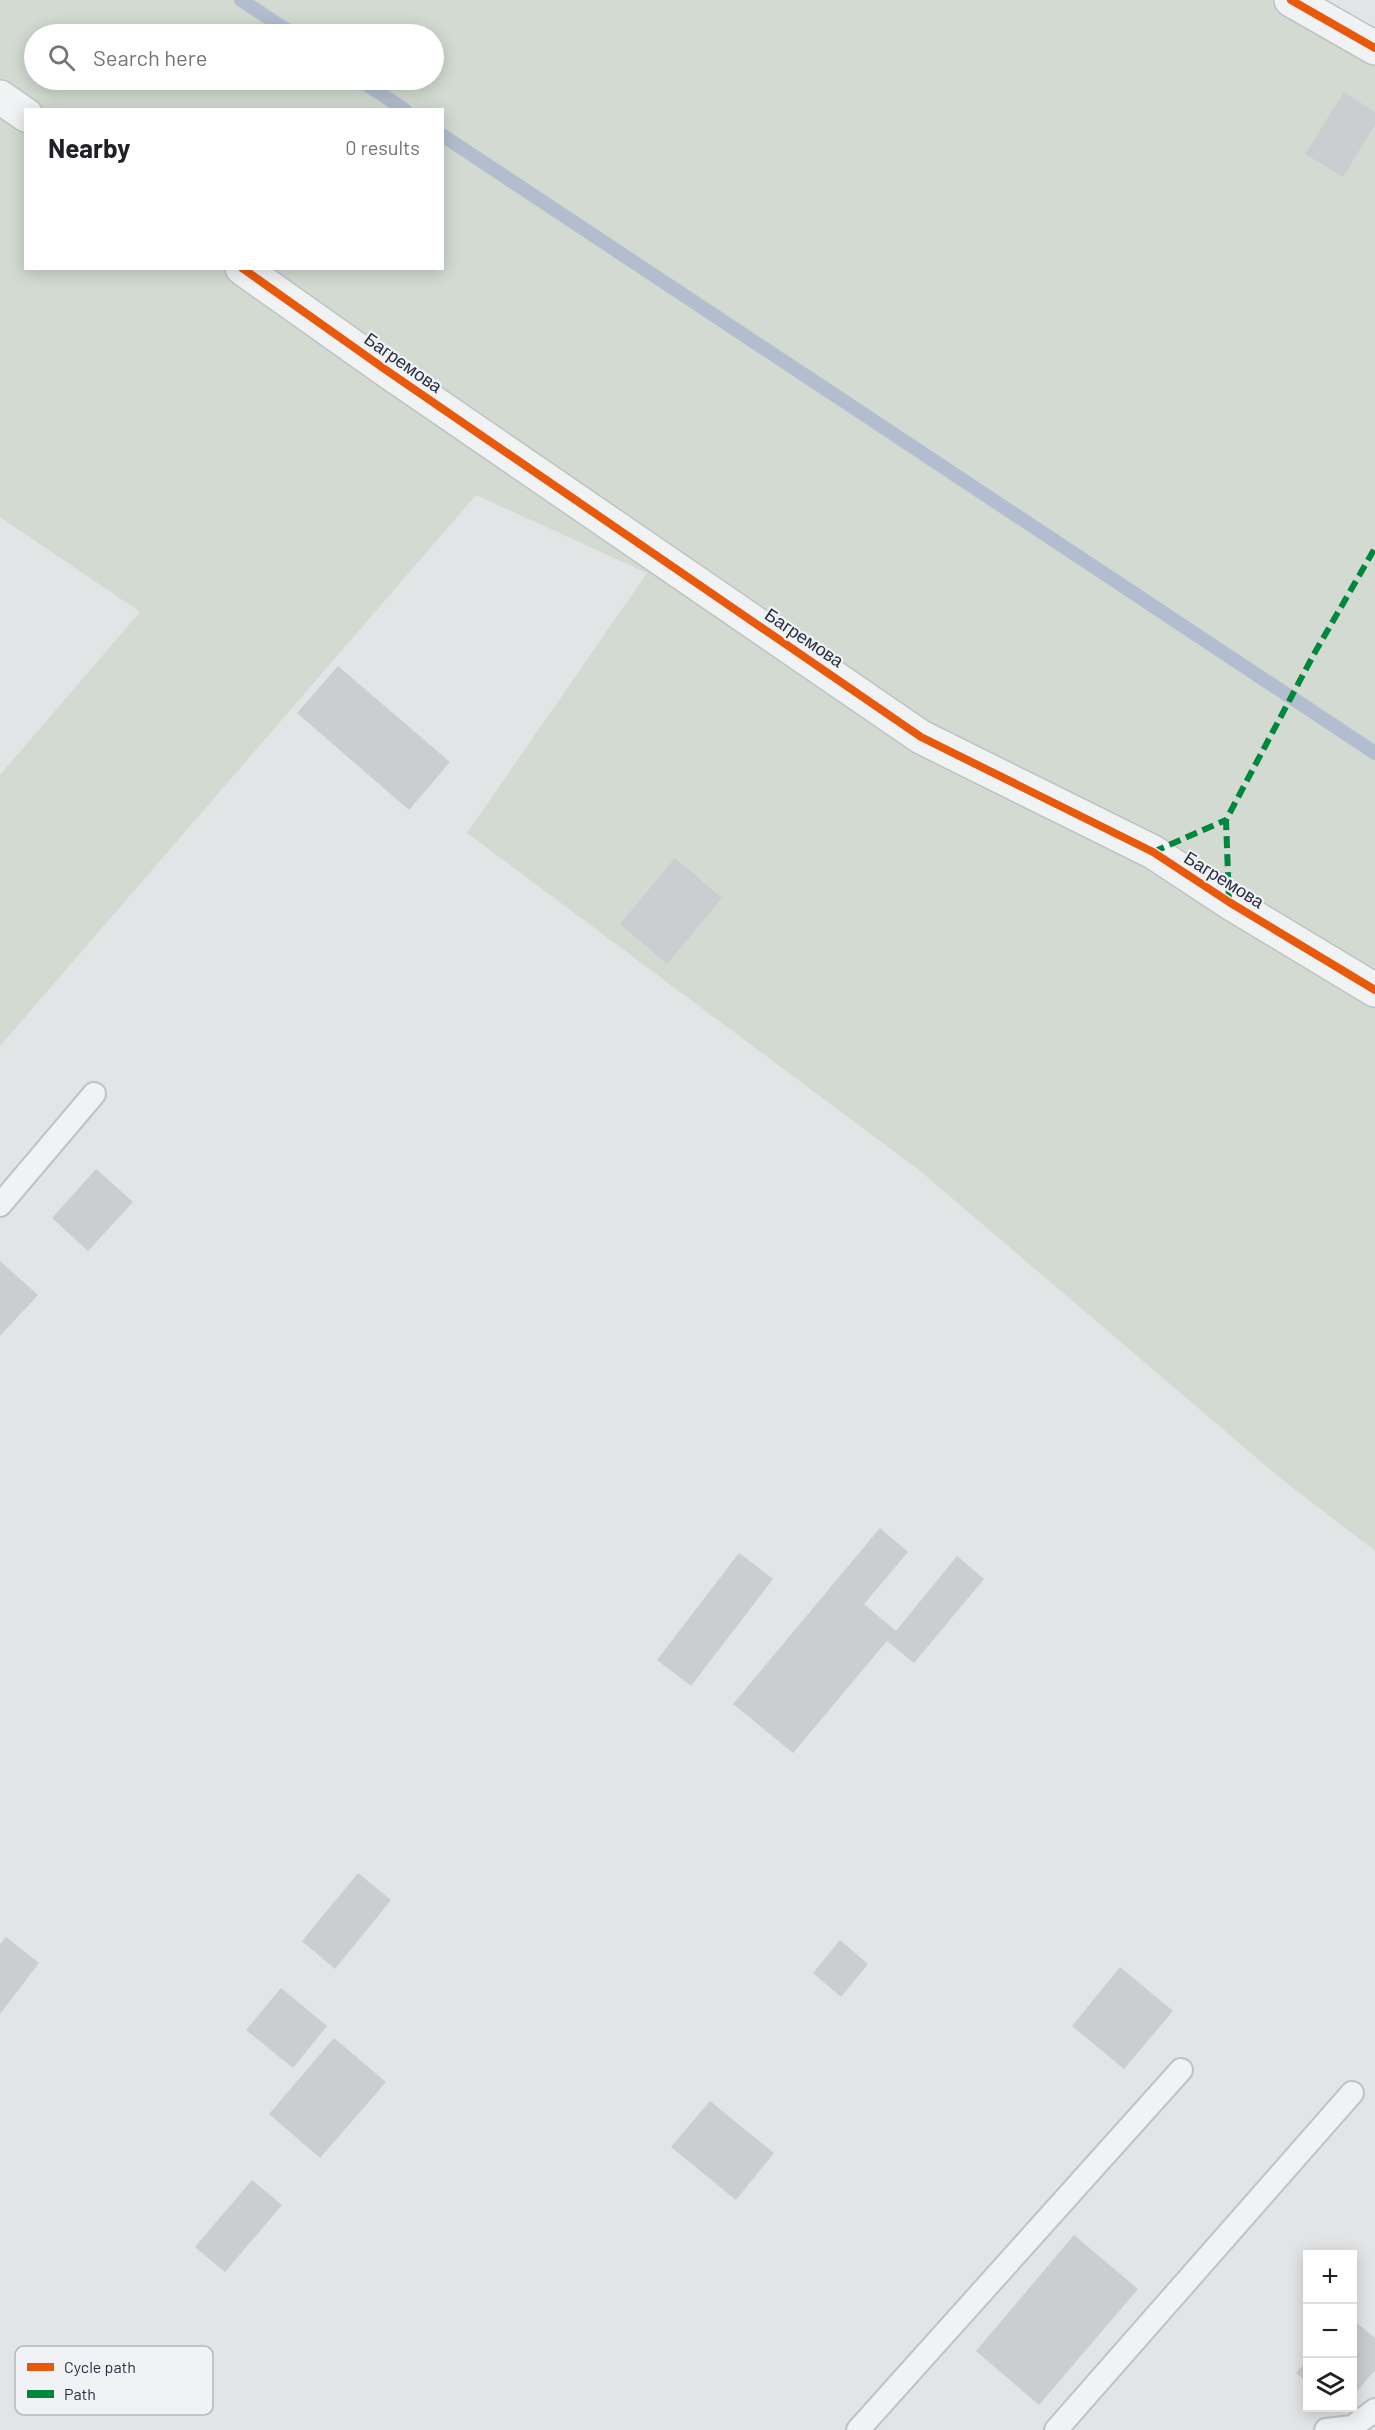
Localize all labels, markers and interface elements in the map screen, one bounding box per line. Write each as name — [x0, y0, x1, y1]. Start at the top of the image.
search box — [24, 24, 444, 90]
icon: search — [45, 41, 78, 74]
text: Search here — [93, 44, 207, 70]
text: Nearby — [48, 132, 130, 163]
text: 0 results — [345, 135, 420, 159]
street label: Багремова — [360, 327, 448, 398]
street label: Багремова — [761, 603, 849, 672]
street label: Багремова — [1180, 846, 1269, 913]
map controls — [1303, 2250, 1357, 2412]
button: + — [1303, 2250, 1357, 2304]
button: − — [1303, 2304, 1357, 2358]
legend — [15, 2346, 213, 2415]
text: Cycle path — [64, 2357, 136, 2376]
button: layers — [1303, 2358, 1357, 2412]
text: Path — [64, 2384, 96, 2403]

